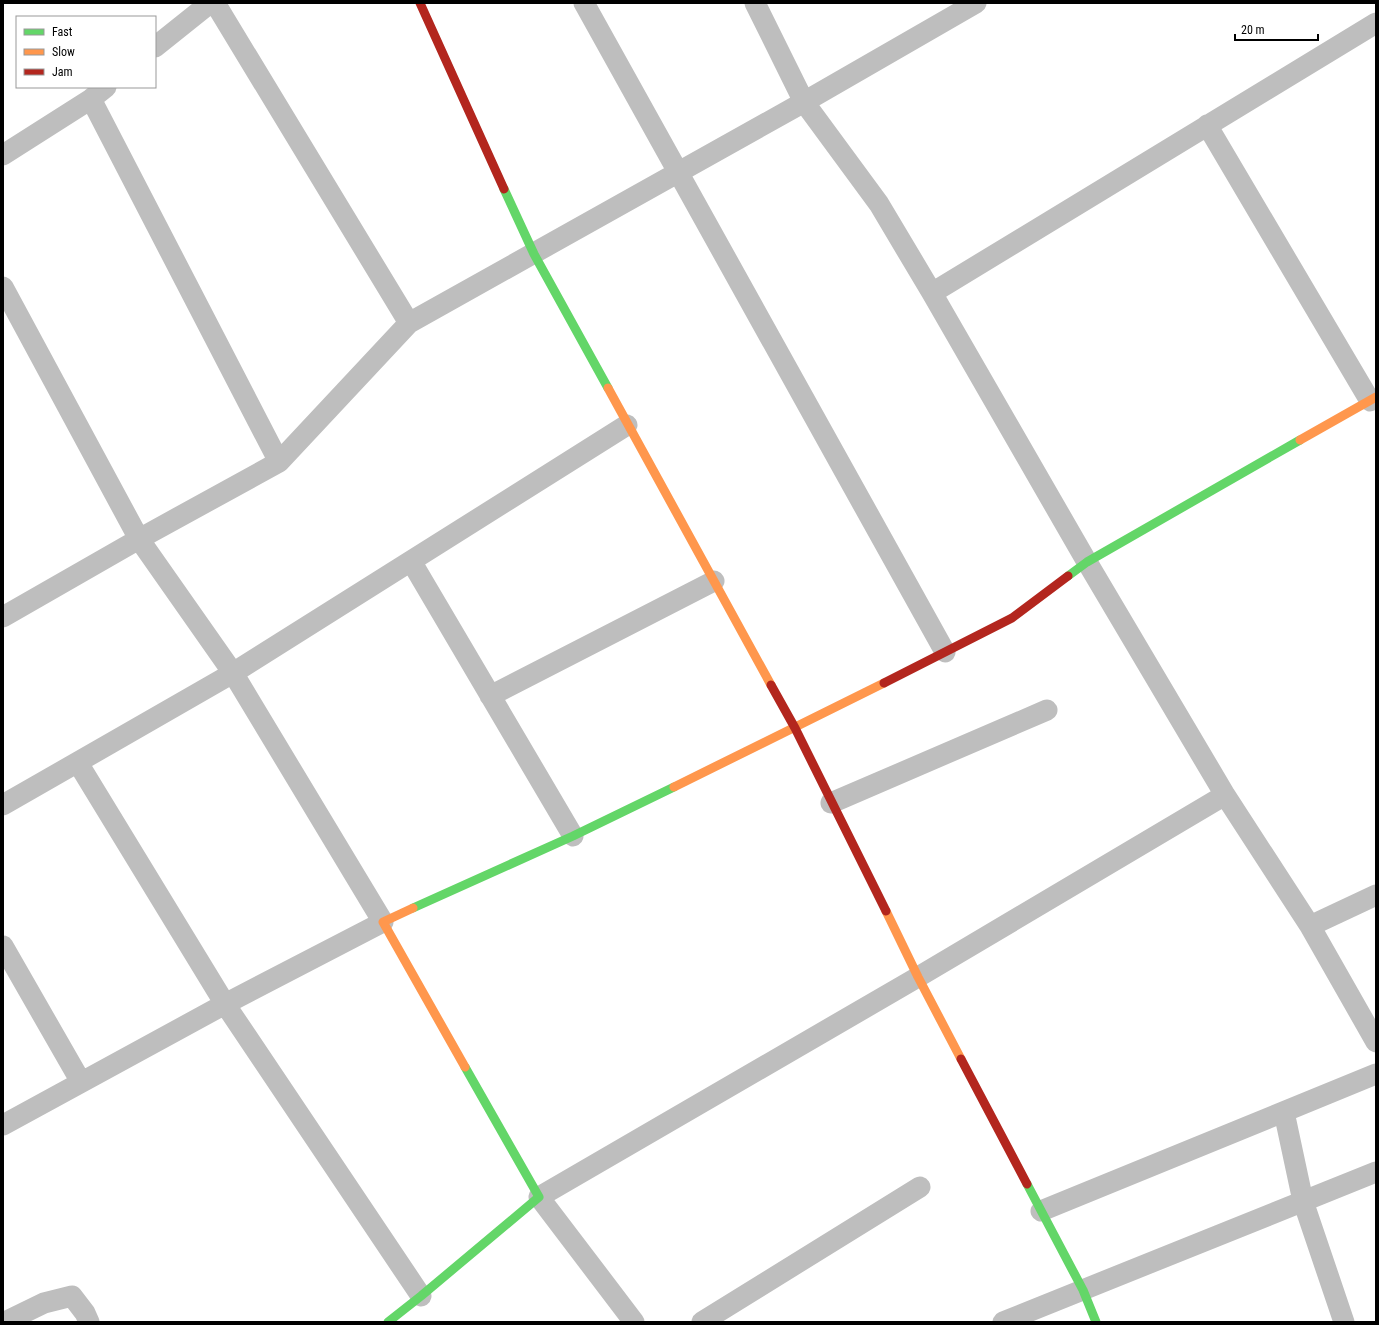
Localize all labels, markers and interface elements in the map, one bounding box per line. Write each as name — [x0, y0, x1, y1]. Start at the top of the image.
legend — [16, 16, 156, 88]
scale bar — [1235, 16, 1318, 42]
text: 20 m — [1241, 23, 1265, 37]
text: Fast — [52, 25, 73, 39]
text: Slow — [52, 45, 75, 59]
text: Jam — [52, 65, 73, 79]

